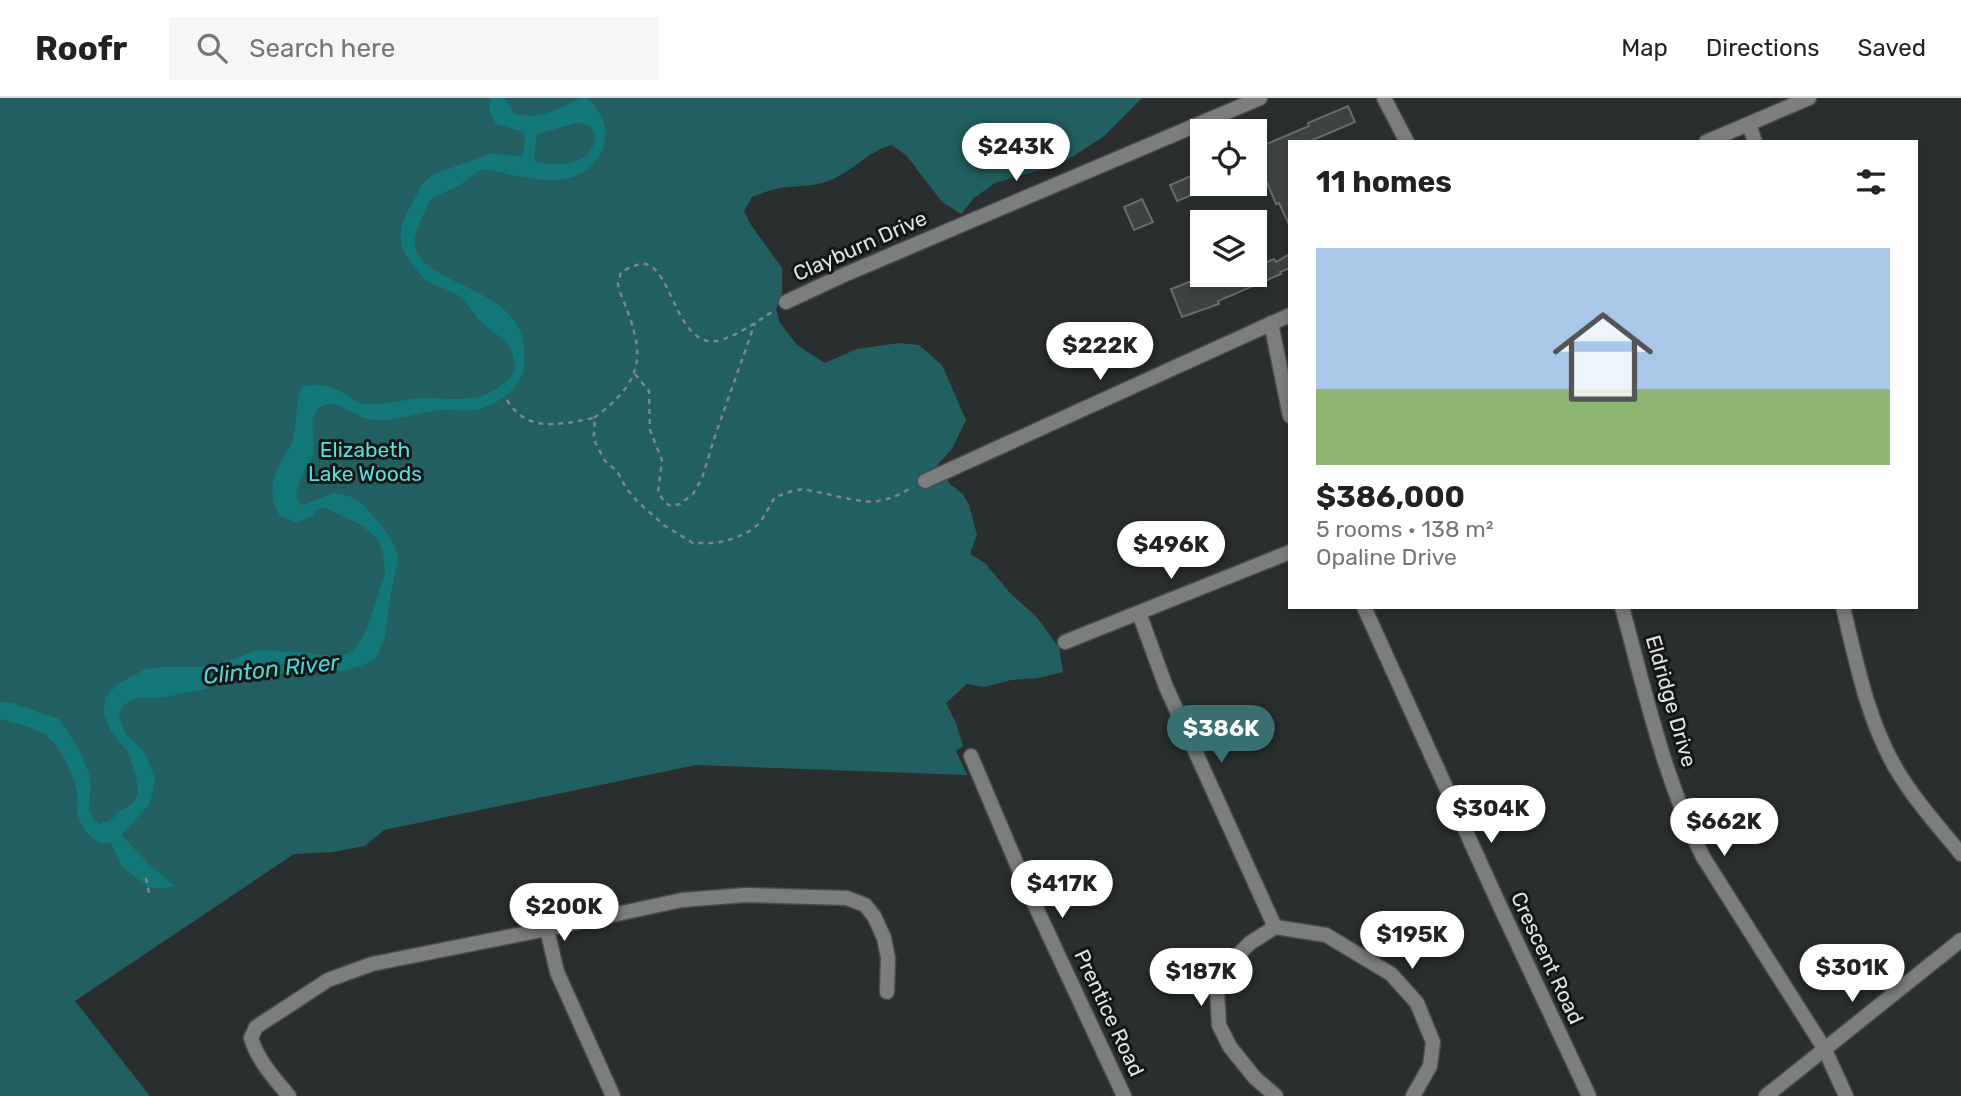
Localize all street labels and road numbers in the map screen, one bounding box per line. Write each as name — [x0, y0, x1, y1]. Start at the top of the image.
street label: Clayburn Drive — [789, 205, 930, 286]
street label: Eldridge Drive — [1641, 632, 1702, 770]
street label: Crescent Road — [1506, 888, 1589, 1028]
street label: Prentice Road — [1069, 945, 1150, 1080]

